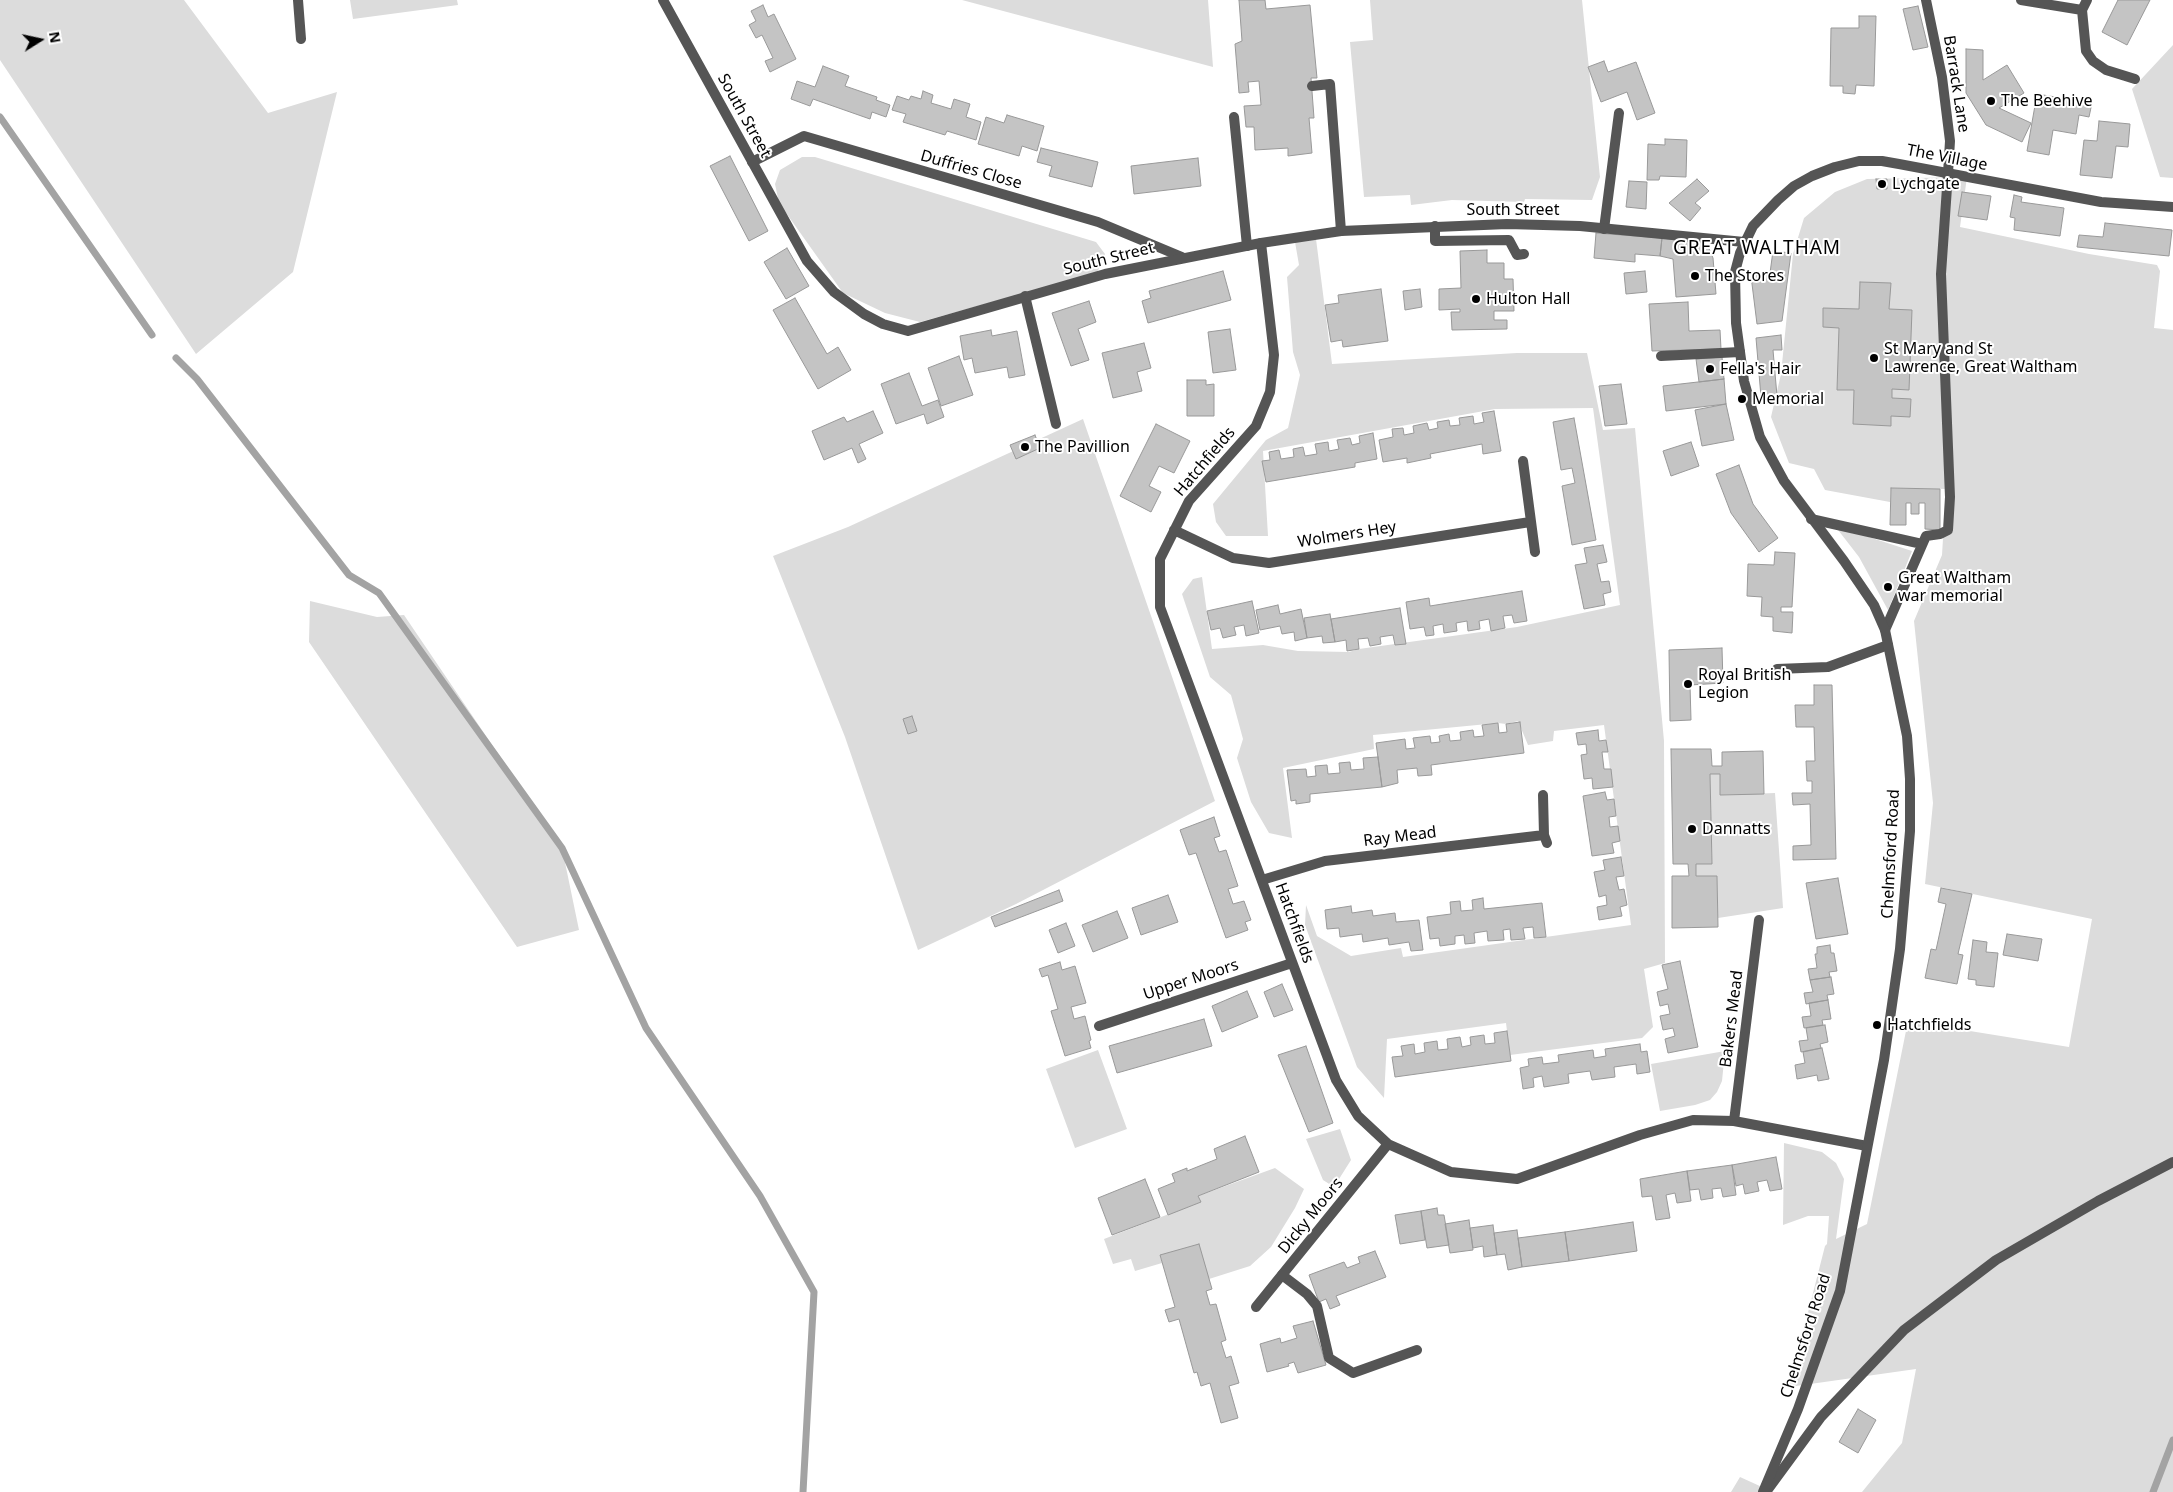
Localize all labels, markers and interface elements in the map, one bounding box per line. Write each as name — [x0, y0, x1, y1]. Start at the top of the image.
north arrow — [15, 15, 65, 65]
text: N — [45, 30, 66, 45]
street label: Barrack Lane — [1939, 34, 1973, 134]
street label: South Street — [713, 71, 775, 161]
place label: The Beehive — [2001, 91, 2093, 111]
marker: The Beehive — [1985, 95, 1997, 107]
street label: The Village — [1905, 141, 1989, 175]
street label: Duffries Close — [918, 146, 1024, 194]
place label: Lychgate — [1892, 174, 1960, 194]
marker: Lychgate — [1876, 178, 1888, 190]
street label: South Street — [1467, 200, 1559, 220]
street label: South Street — [1062, 238, 1156, 280]
district label: GREAT WALTHAM — [1671, 238, 1843, 260]
place label: The Stores — [1705, 266, 1784, 286]
marker: The Stores — [1689, 270, 1701, 282]
place label: Hulton Hall — [1486, 289, 1570, 309]
marker: Hulton Hall — [1470, 293, 1482, 305]
place label: St Mary and St Lawrence, Great Waltham — [1884, 339, 2077, 377]
marker: St Mary and St Lawrence, Great Waltham — [1868, 352, 1880, 364]
place label: Fella's Hair — [1720, 359, 1801, 379]
marker: Fella's Hair — [1704, 363, 1716, 375]
place label: Memorial — [1752, 389, 1824, 409]
marker: Memorial — [1736, 393, 1748, 405]
street label: Hatchfields — [1170, 423, 1240, 501]
place label: The Pavillion — [1035, 437, 1130, 457]
marker: The Pavillion — [1019, 441, 1031, 453]
street label: Wolmers Hey — [1296, 518, 1398, 552]
place label: Great Waltham war memorial — [1898, 568, 2011, 606]
marker: Great Waltham war memorial — [1882, 581, 1894, 593]
place label: Royal British Legion — [1698, 665, 1791, 703]
marker: Royal British Legion — [1682, 678, 1694, 690]
street label: Chelmsford Road — [1878, 789, 1904, 919]
place label: Dannatts — [1702, 819, 1771, 839]
street label: Ray Mead — [1362, 823, 1438, 851]
marker: Dannatts — [1686, 823, 1698, 835]
street label: Hatchfields — [1271, 880, 1317, 966]
street label: Upper Moors — [1141, 956, 1241, 1004]
street label: Bakers Mead — [1717, 969, 1747, 1069]
place label: Hatchfields — [1887, 1015, 1971, 1035]
marker: Hatchfields — [1871, 1019, 1883, 1031]
street label: Dicky Moors — [1274, 1174, 1348, 1258]
street label: Chelmsford Road — [1777, 1271, 1835, 1401]

